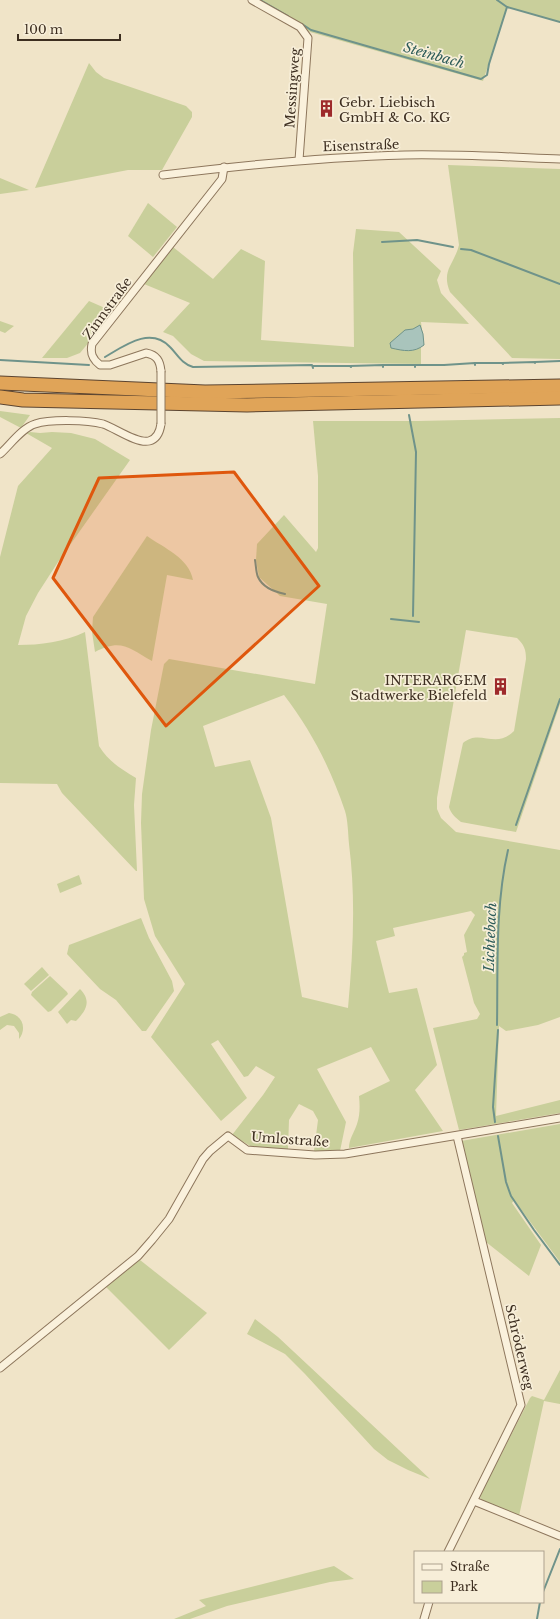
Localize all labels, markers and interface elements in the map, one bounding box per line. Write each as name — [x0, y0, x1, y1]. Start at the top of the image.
scale bar — [18, 16, 120, 42]
text: 100 m — [24, 22, 63, 37]
water label: Steinbach — [401, 38, 467, 72]
street label: Messingweg — [281, 47, 304, 129]
place label: Gebr. Liebisch GmbH & Co. KG — [339, 94, 450, 126]
building icon: Gebr. Liebisch GmbH & Co. KG — [316, 99, 336, 119]
street label: Eisenstraße — [322, 136, 400, 155]
street label: Zinnstraße — [79, 274, 136, 343]
place label: INTERARGEM Stadtwerke Bielefeld — [350, 672, 487, 704]
building icon: INTERARGEM Stadtwerke Bielefeld — [490, 677, 510, 697]
water label: Lichtebach — [480, 902, 500, 973]
street label: Umlostraße — [250, 1128, 329, 1151]
street label: Schröderweg — [501, 1303, 538, 1392]
legend — [414, 1551, 544, 1603]
text: Straße — [450, 1559, 490, 1574]
text: Park — [450, 1579, 478, 1594]

